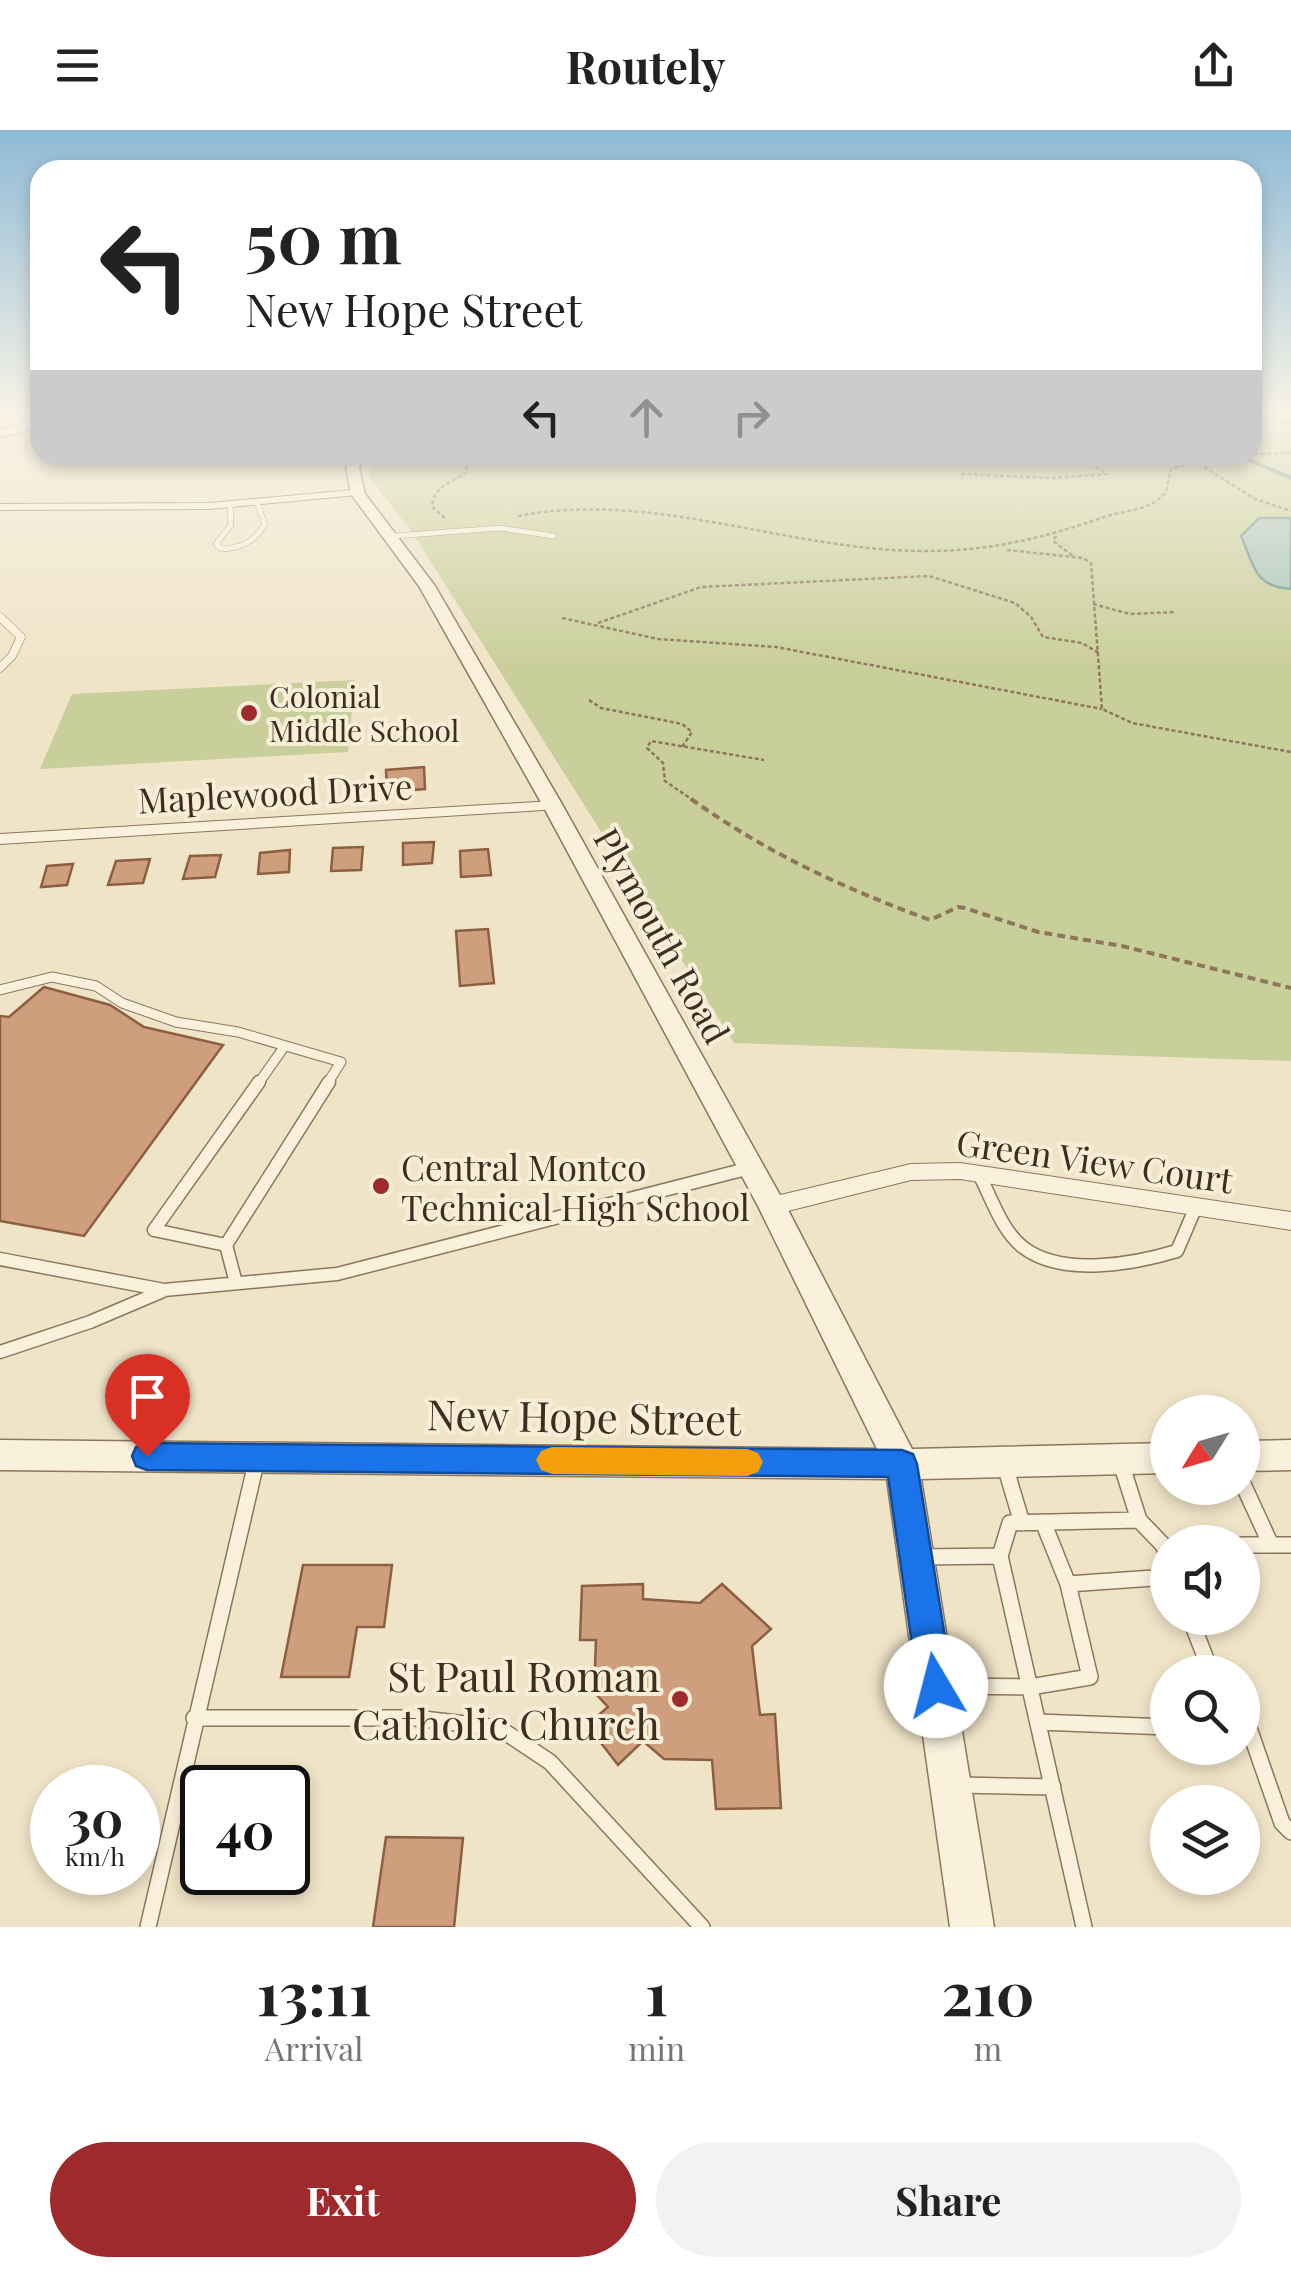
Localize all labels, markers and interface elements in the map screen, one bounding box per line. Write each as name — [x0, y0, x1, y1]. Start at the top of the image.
text: Routely — [566, 35, 725, 95]
icon: menu — [50, 38, 105, 93]
icon: share — [1186, 38, 1241, 93]
text: 50 m — [245, 188, 402, 282]
icon: left — [80, 200, 210, 330]
text: New Hope Street — [245, 278, 582, 338]
icon: left — [514, 390, 569, 445]
icon: ahead — [619, 390, 674, 445]
icon: right — [724, 390, 779, 445]
place label: Colonial Middle School — [269, 676, 459, 750]
marker: Colonial Middle School — [238, 702, 260, 724]
street label: Maplewood Drive — [136, 761, 414, 823]
street label: Plymouth Road — [584, 819, 742, 1051]
street label: Green View Court — [954, 1117, 1237, 1203]
place label: Central Montco Technical High School — [401, 1143, 750, 1230]
marker: Central Montco Technical High School — [370, 1175, 392, 1197]
pin — [105, 1354, 190, 1457]
icon: arrive — [120, 1369, 175, 1424]
street label: New Hope Street — [426, 1385, 743, 1447]
north arrow — [1150, 1395, 1260, 1505]
map controls — [1150, 1395, 1260, 1895]
button: sound — [1150, 1525, 1260, 1635]
position arrow — [884, 1634, 988, 1738]
place label: St Paul Roman Catholic Church — [352, 1647, 660, 1751]
button: search — [1150, 1655, 1260, 1765]
marker: St Paul Roman Catholic Church — [669, 1688, 691, 1710]
speed limit sign: 40 — [180, 1765, 310, 1895]
text: 30 — [67, 1784, 123, 1851]
button: layers — [1150, 1785, 1260, 1895]
text: km/h — [65, 1839, 125, 1872]
text: 13:11 — [256, 1951, 372, 2031]
text: 1 — [645, 1951, 668, 2031]
text: 210 — [941, 1951, 1035, 2031]
text: Arrival — [265, 2026, 363, 2069]
text: min — [628, 2026, 685, 2069]
text: m — [974, 2026, 1002, 2069]
button: Exit — [50, 2142, 636, 2257]
button: Share — [656, 2142, 1241, 2257]

